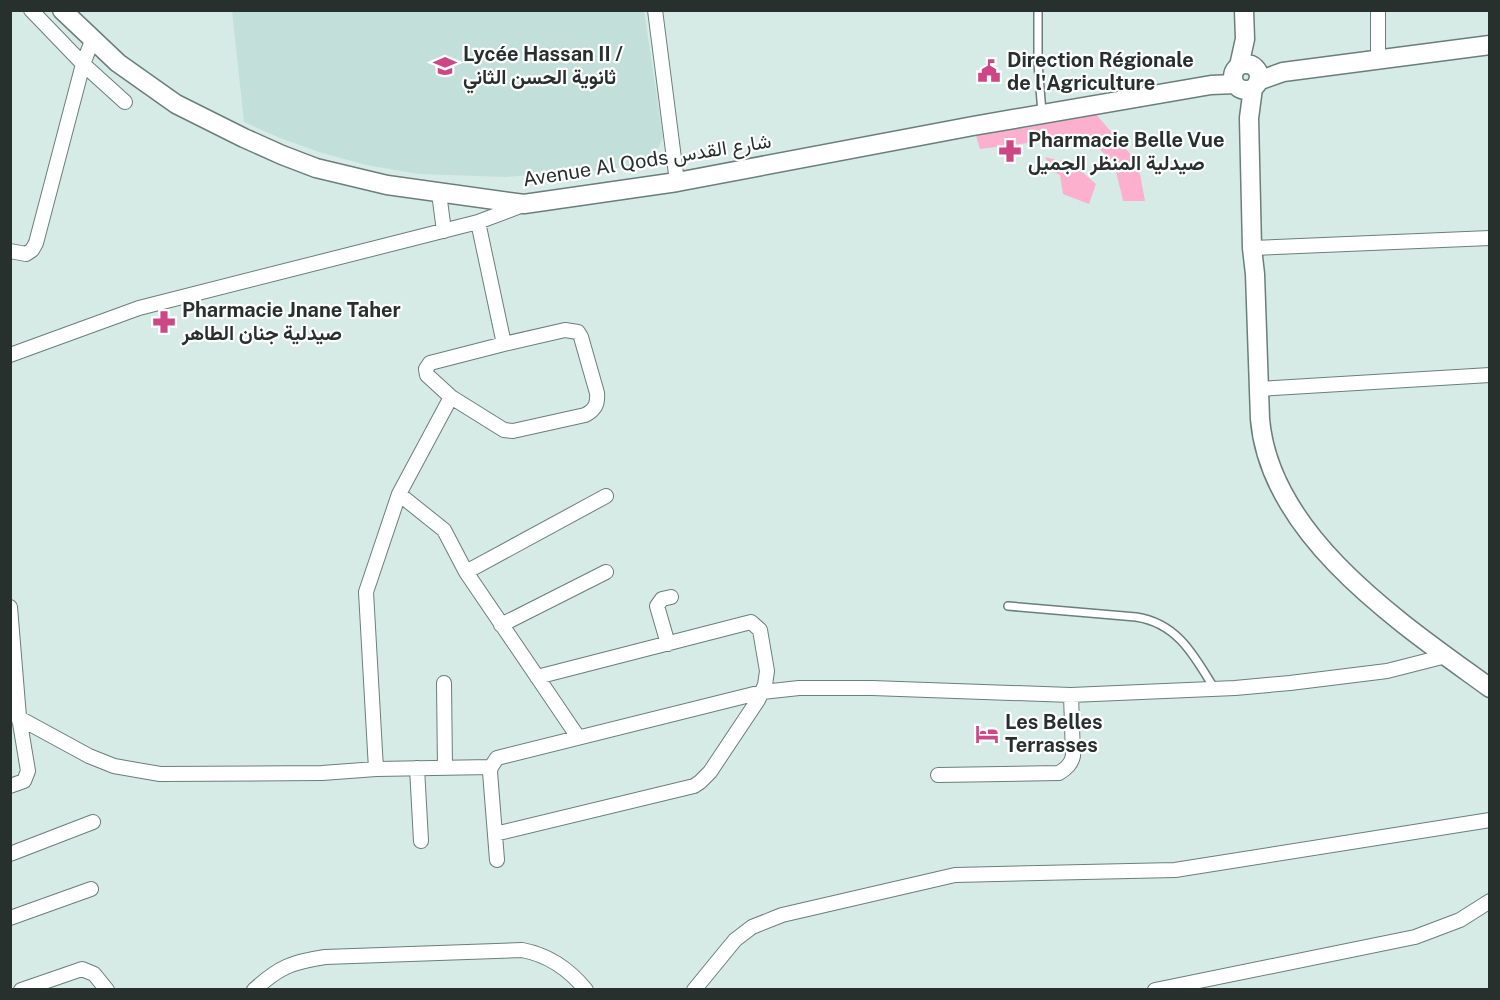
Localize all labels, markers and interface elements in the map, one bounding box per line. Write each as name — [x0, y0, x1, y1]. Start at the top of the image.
place label: Lycée Hassan II / ثانوية الحسن الثاني — [463, 42, 623, 94]
place label: Direction Régionale de l'Agriculture — [1007, 48, 1194, 95]
school or university icon: Lycée Hassan II / ثانوية الحسن الثاني — [432, 53, 458, 79]
public building icon: Direction Régionale de l'Agriculture — [976, 58, 1002, 84]
street label: Avenue Al Qods شارع القدس — [521, 128, 773, 193]
place label: Pharmacie Belle Vue صيدلية المنظر الجميل — [1028, 128, 1225, 176]
pharmacy icon: Pharmacie Belle Vue صيدلية المنظر الجميل — [997, 138, 1023, 164]
place label: Pharmacie Jnane Taher صيدلية جنان الطاهر — [181, 298, 401, 346]
pharmacy icon: Pharmacie Jnane Taher صيدلية جنان الطاهر — [151, 309, 177, 335]
place label: Les Belles Terrasses — [1005, 710, 1102, 757]
hotel icon: Les Belles Terrasses — [974, 721, 1000, 747]

